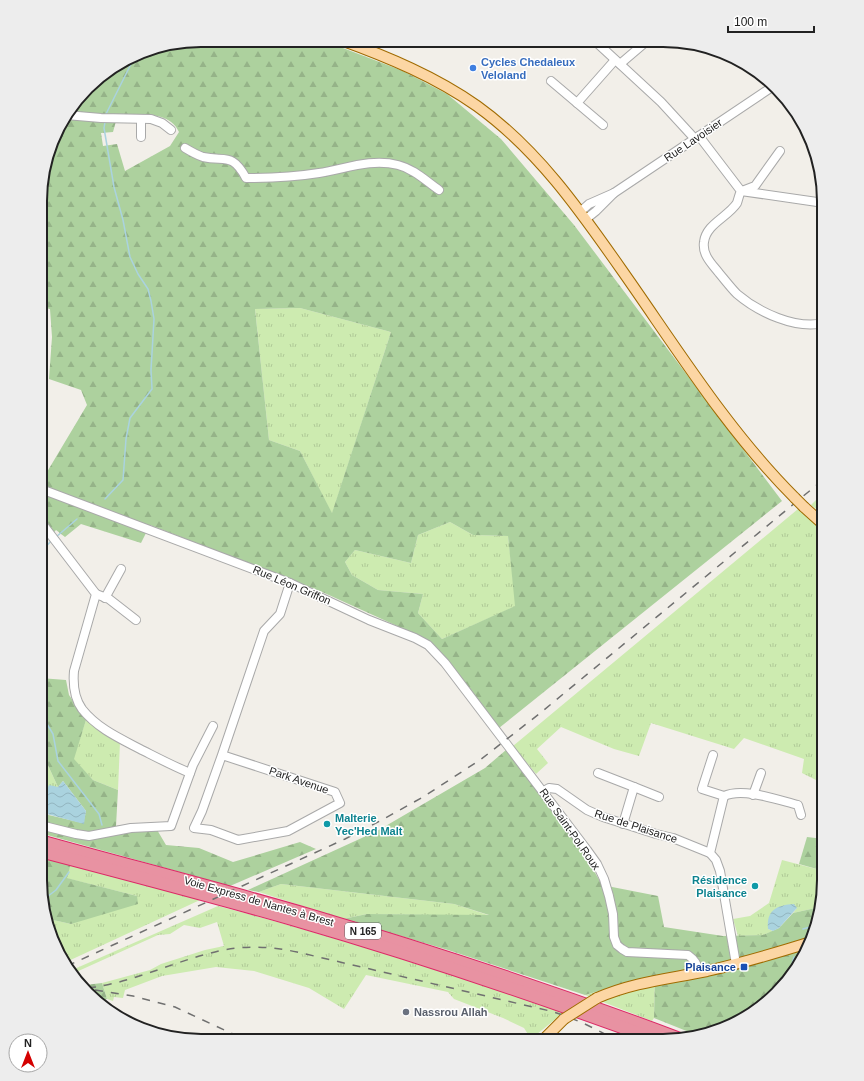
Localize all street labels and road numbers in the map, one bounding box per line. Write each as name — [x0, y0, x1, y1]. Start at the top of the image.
street label: Rue Lavoisier — [662, 116, 725, 164]
street label: Rue Léon Griffon — [251, 563, 333, 607]
street label: Park Avenue — [268, 764, 330, 796]
street label: Rue Saint-Pol Roux — [537, 786, 603, 872]
street label: Rue de Plaisance — [593, 807, 679, 845]
street label: Voie Express de Nantes à Brest — [183, 874, 335, 928]
road number: N 165 — [345, 923, 381, 939]

